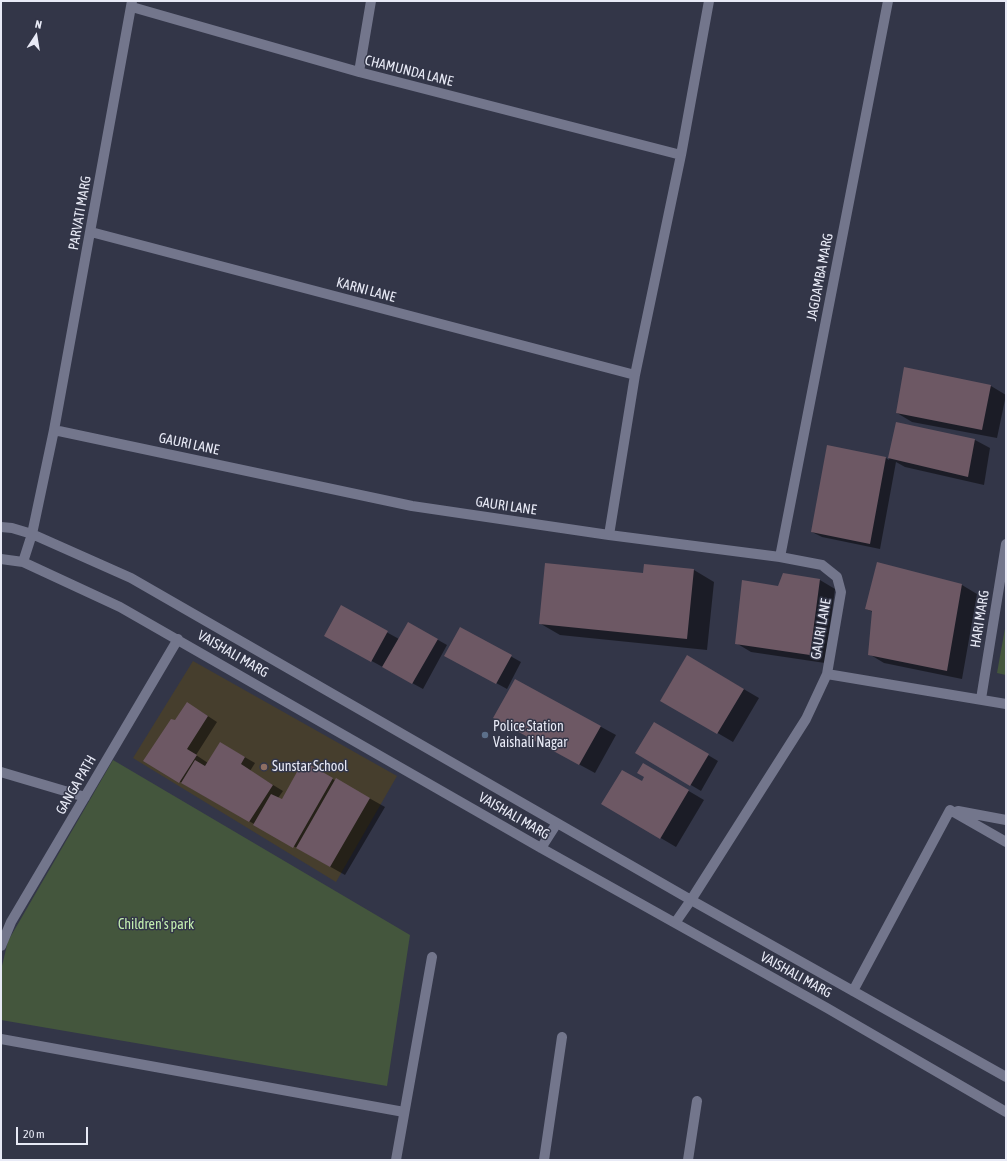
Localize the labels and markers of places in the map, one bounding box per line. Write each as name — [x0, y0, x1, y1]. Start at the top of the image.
place label: Police Station Vaishali Nagar — [493, 719, 567, 752]
marker: Police Station Vaishali Nagar — [480, 730, 490, 740]
place label: Sunstar School — [272, 759, 348, 775]
marker: Sunstar School — [259, 762, 269, 772]

